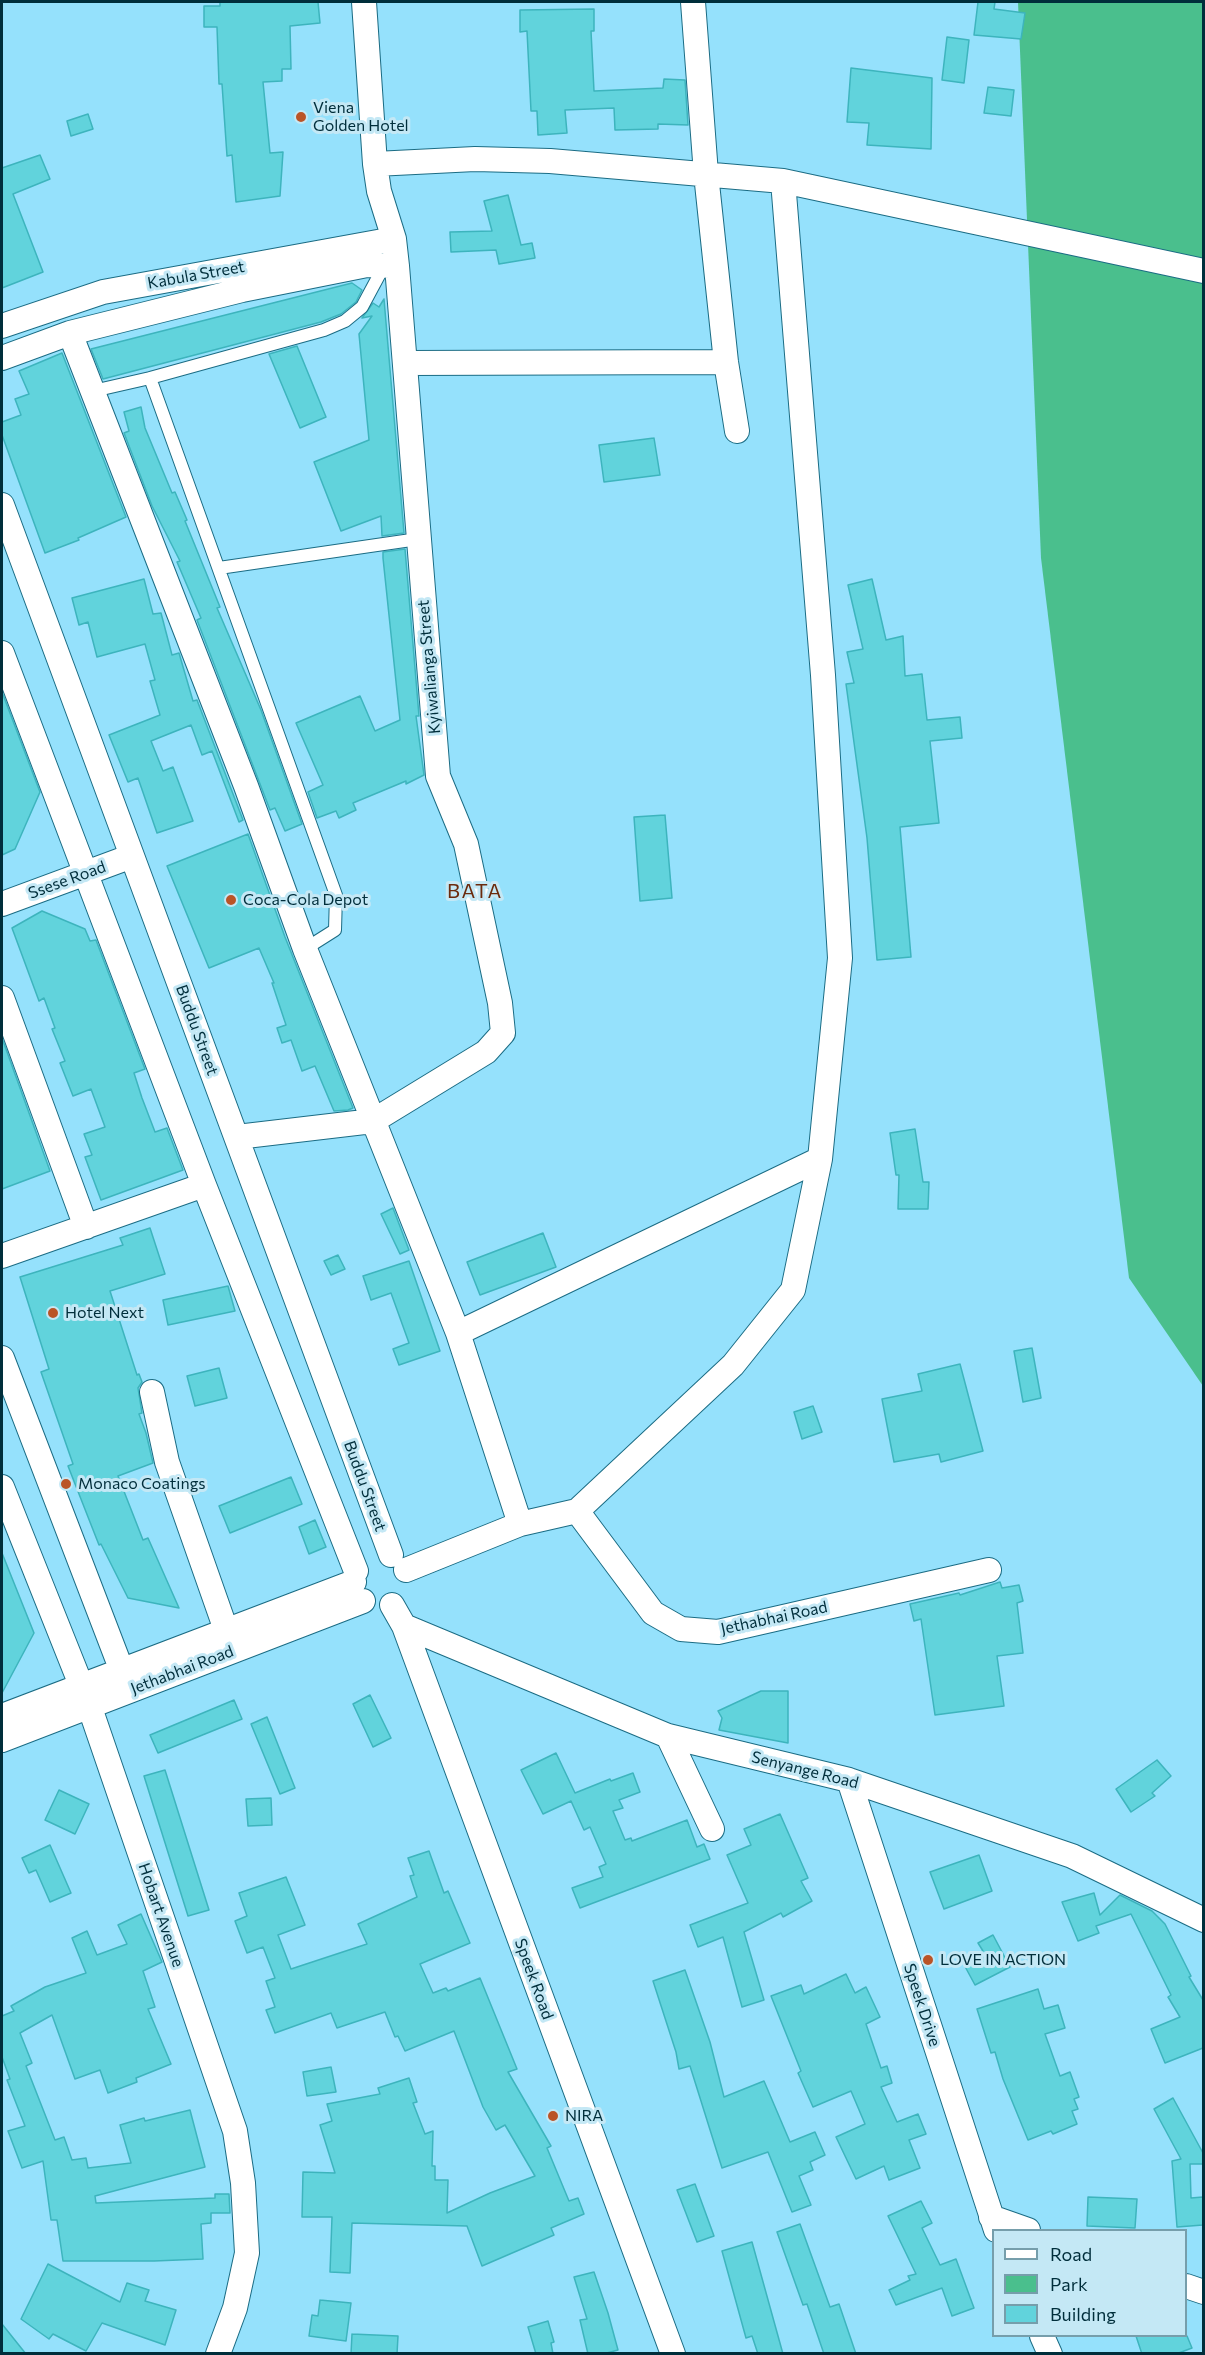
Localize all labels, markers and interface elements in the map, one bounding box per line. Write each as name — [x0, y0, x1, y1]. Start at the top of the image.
place label: Viena Golden Hotel — [313, 98, 409, 136]
marker: Viena Golden Hotel — [294, 110, 308, 124]
street label: Kabula Street — [146, 257, 246, 293]
street label: Kyiwalianga Street — [414, 599, 444, 735]
street label: Ssese Road — [26, 857, 108, 903]
district label: BATA — [447, 879, 503, 903]
place label: Coca-Cola Depot — [243, 890, 368, 910]
marker: Coca-Cola Depot — [224, 893, 238, 907]
street label: Buddu Street — [172, 982, 222, 1078]
place label: Hotel Next — [65, 1303, 144, 1323]
marker: Hotel Next — [46, 1306, 60, 1320]
street label: Buddu Street — [340, 1438, 390, 1534]
place label: Monaco Coatings — [78, 1474, 206, 1494]
marker: Monaco Coatings — [59, 1477, 73, 1491]
street label: Jethabhai Road — [719, 1597, 829, 1639]
street label: Jethabhai Road — [128, 1642, 236, 1698]
street label: Senyange Road — [749, 1747, 861, 1793]
street label: Hobart Avenue — [134, 1860, 188, 1970]
street label: Speek Road — [510, 1936, 558, 2022]
place label: LOVE IN ACTION — [940, 1950, 1066, 1970]
marker: LOVE IN ACTION — [921, 1953, 935, 1967]
street label: Speek Drive — [900, 1961, 944, 2049]
place label: NIRA — [565, 2106, 603, 2126]
marker: NIRA — [546, 2109, 560, 2123]
legend — [992, 2229, 1187, 2337]
text: Road — [1050, 2243, 1092, 2265]
text: Park — [1050, 2273, 1088, 2295]
text: Building — [1050, 2303, 1116, 2325]

